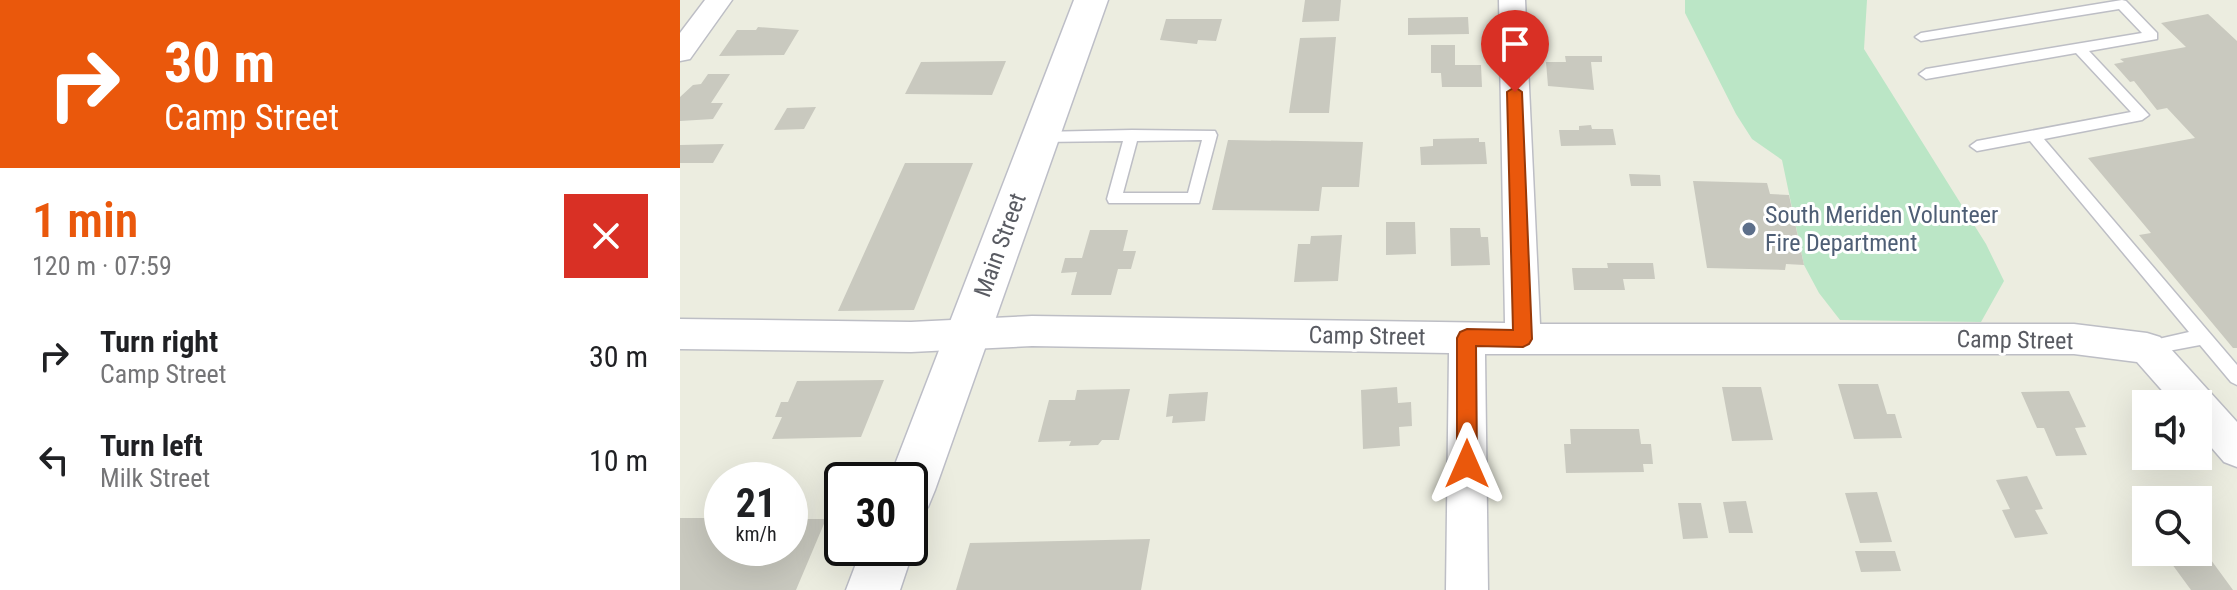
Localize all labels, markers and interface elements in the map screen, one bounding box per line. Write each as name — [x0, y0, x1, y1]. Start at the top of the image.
pin — [1481, 10, 1549, 92]
icon: arrive — [1493, 22, 1537, 66]
text: 30 m — [164, 30, 275, 96]
icon: right — [32, 32, 136, 136]
text: Camp Street — [164, 97, 339, 139]
street label: Main Street — [968, 189, 1032, 301]
text: 1 min — [32, 192, 138, 249]
button: close — [564, 194, 648, 278]
place label: South Meriden Volunteer Fire Department — [1765, 201, 1998, 257]
marker: South Meriden Volunteer Fire Department — [1740, 220, 1758, 238]
text: 120 m · 07:59 — [32, 251, 172, 281]
street label: Camp Street — [1308, 321, 1426, 351]
text: Turn right — [100, 324, 218, 359]
street label: Camp Street — [1956, 325, 2074, 355]
icon: right — [32, 334, 76, 378]
text: 30 m — [589, 339, 648, 374]
text: Camp Street — [100, 359, 226, 389]
map controls — [2132, 390, 2212, 566]
button: sound — [2132, 390, 2212, 470]
position arrow — [1425, 422, 1509, 506]
text: Turn left — [100, 428, 203, 463]
icon: left — [32, 438, 76, 482]
text: 10 m — [589, 443, 648, 478]
speed limit sign: 30 — [824, 462, 928, 566]
text: Milk Street — [100, 463, 210, 493]
text: 21 — [736, 480, 776, 527]
button: search — [2132, 486, 2212, 566]
text: km/h — [735, 522, 777, 546]

